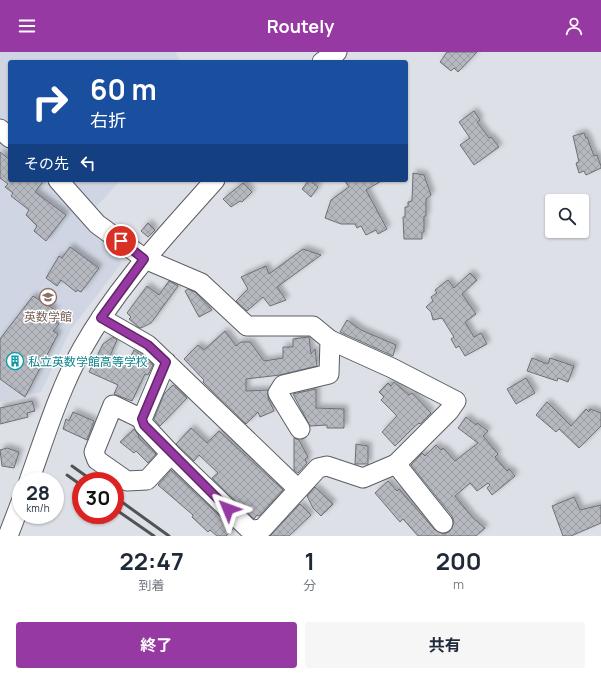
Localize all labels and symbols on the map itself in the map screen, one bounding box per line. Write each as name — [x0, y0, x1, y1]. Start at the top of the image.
pin — [104, 224, 138, 258]
school or university icon: 英数学館 — [38, 287, 58, 307]
place label: 英数学館 — [24, 308, 72, 325]
building icon: 私立英数学館高等学校 — [5, 351, 25, 371]
place label: 私立英数学館高等学校 — [28, 353, 148, 370]
speed limit sign: 30 — [72, 472, 124, 524]
position arrow — [207, 488, 249, 530]

